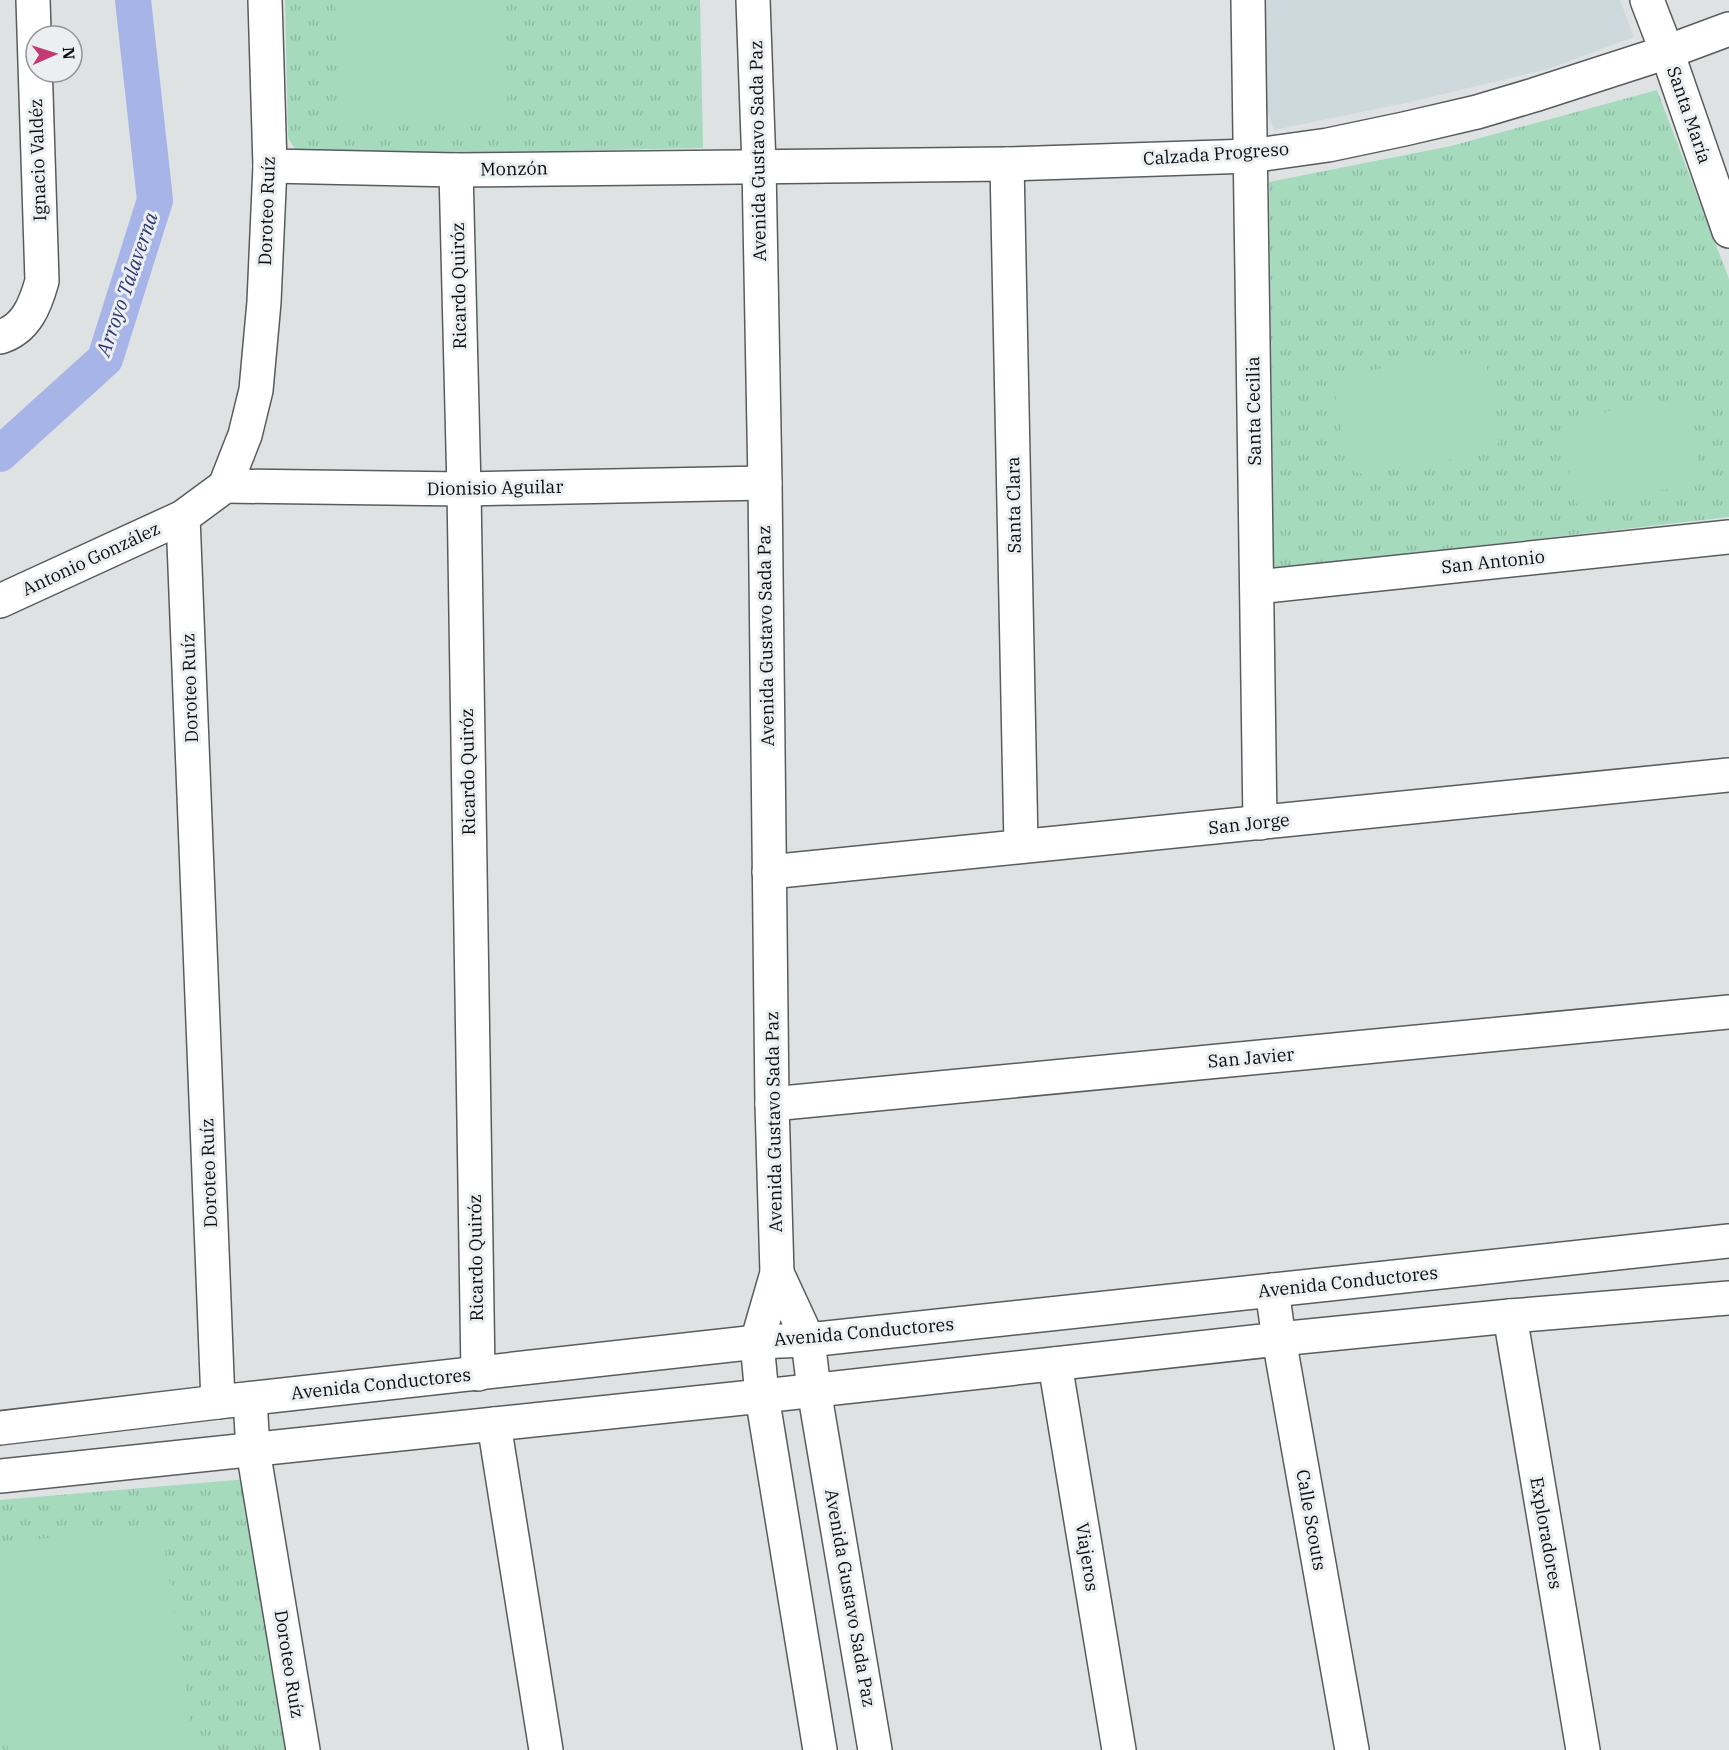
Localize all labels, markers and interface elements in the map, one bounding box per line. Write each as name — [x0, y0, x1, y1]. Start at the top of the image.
north arrow — [24, 24, 84, 84]
street label: Avenida Gustavo Sada Paz — [744, 40, 771, 262]
text: N — [59, 46, 79, 60]
street label: Santa María — [1662, 63, 1717, 167]
street label: Ignacio Valdéz — [24, 99, 51, 222]
street label: Calzada Progreso — [1142, 137, 1290, 170]
street label: Doroteo Ruíz — [253, 156, 280, 266]
street label: Monzón — [480, 156, 548, 181]
water label: Arroyo Talaverna — [89, 208, 164, 361]
street label: Ricardo Quiróz — [446, 222, 471, 350]
street label: Santa Cecilia — [1241, 356, 1266, 466]
street label: Santa Clara — [1001, 456, 1026, 554]
street label: Dionisio Aguilar — [426, 475, 564, 500]
street label: Antonio González — [18, 517, 163, 601]
street label: Avenida Gustavo Sada Paz — [752, 525, 779, 747]
street label: San Antonio — [1440, 545, 1546, 578]
street label: Doroteo Ruíz — [176, 633, 203, 743]
street label: Ricardo Quiróz — [455, 708, 480, 836]
street label: San Jorge — [1207, 808, 1291, 839]
street label: Avenida Gustavo Sada Paz — [760, 1011, 787, 1233]
street label: San Javier — [1207, 1042, 1295, 1073]
street label: Doroteo Ruíz — [195, 1118, 222, 1228]
street label: Ricardo Quiróz — [463, 1194, 488, 1322]
street label: Avenida Conductores — [1257, 1261, 1439, 1302]
street label: Avenida Conductores — [773, 1312, 955, 1351]
street label: Avenida Conductores — [290, 1363, 472, 1404]
street label: Calle Scouts — [1291, 1468, 1332, 1572]
street label: Exploradores — [1525, 1475, 1568, 1591]
street label: Avenida Gustavo Sada Paz — [820, 1487, 881, 1709]
street label: Viajeros — [1071, 1521, 1104, 1593]
street label: Doroteo Ruíz — [270, 1608, 309, 1720]

